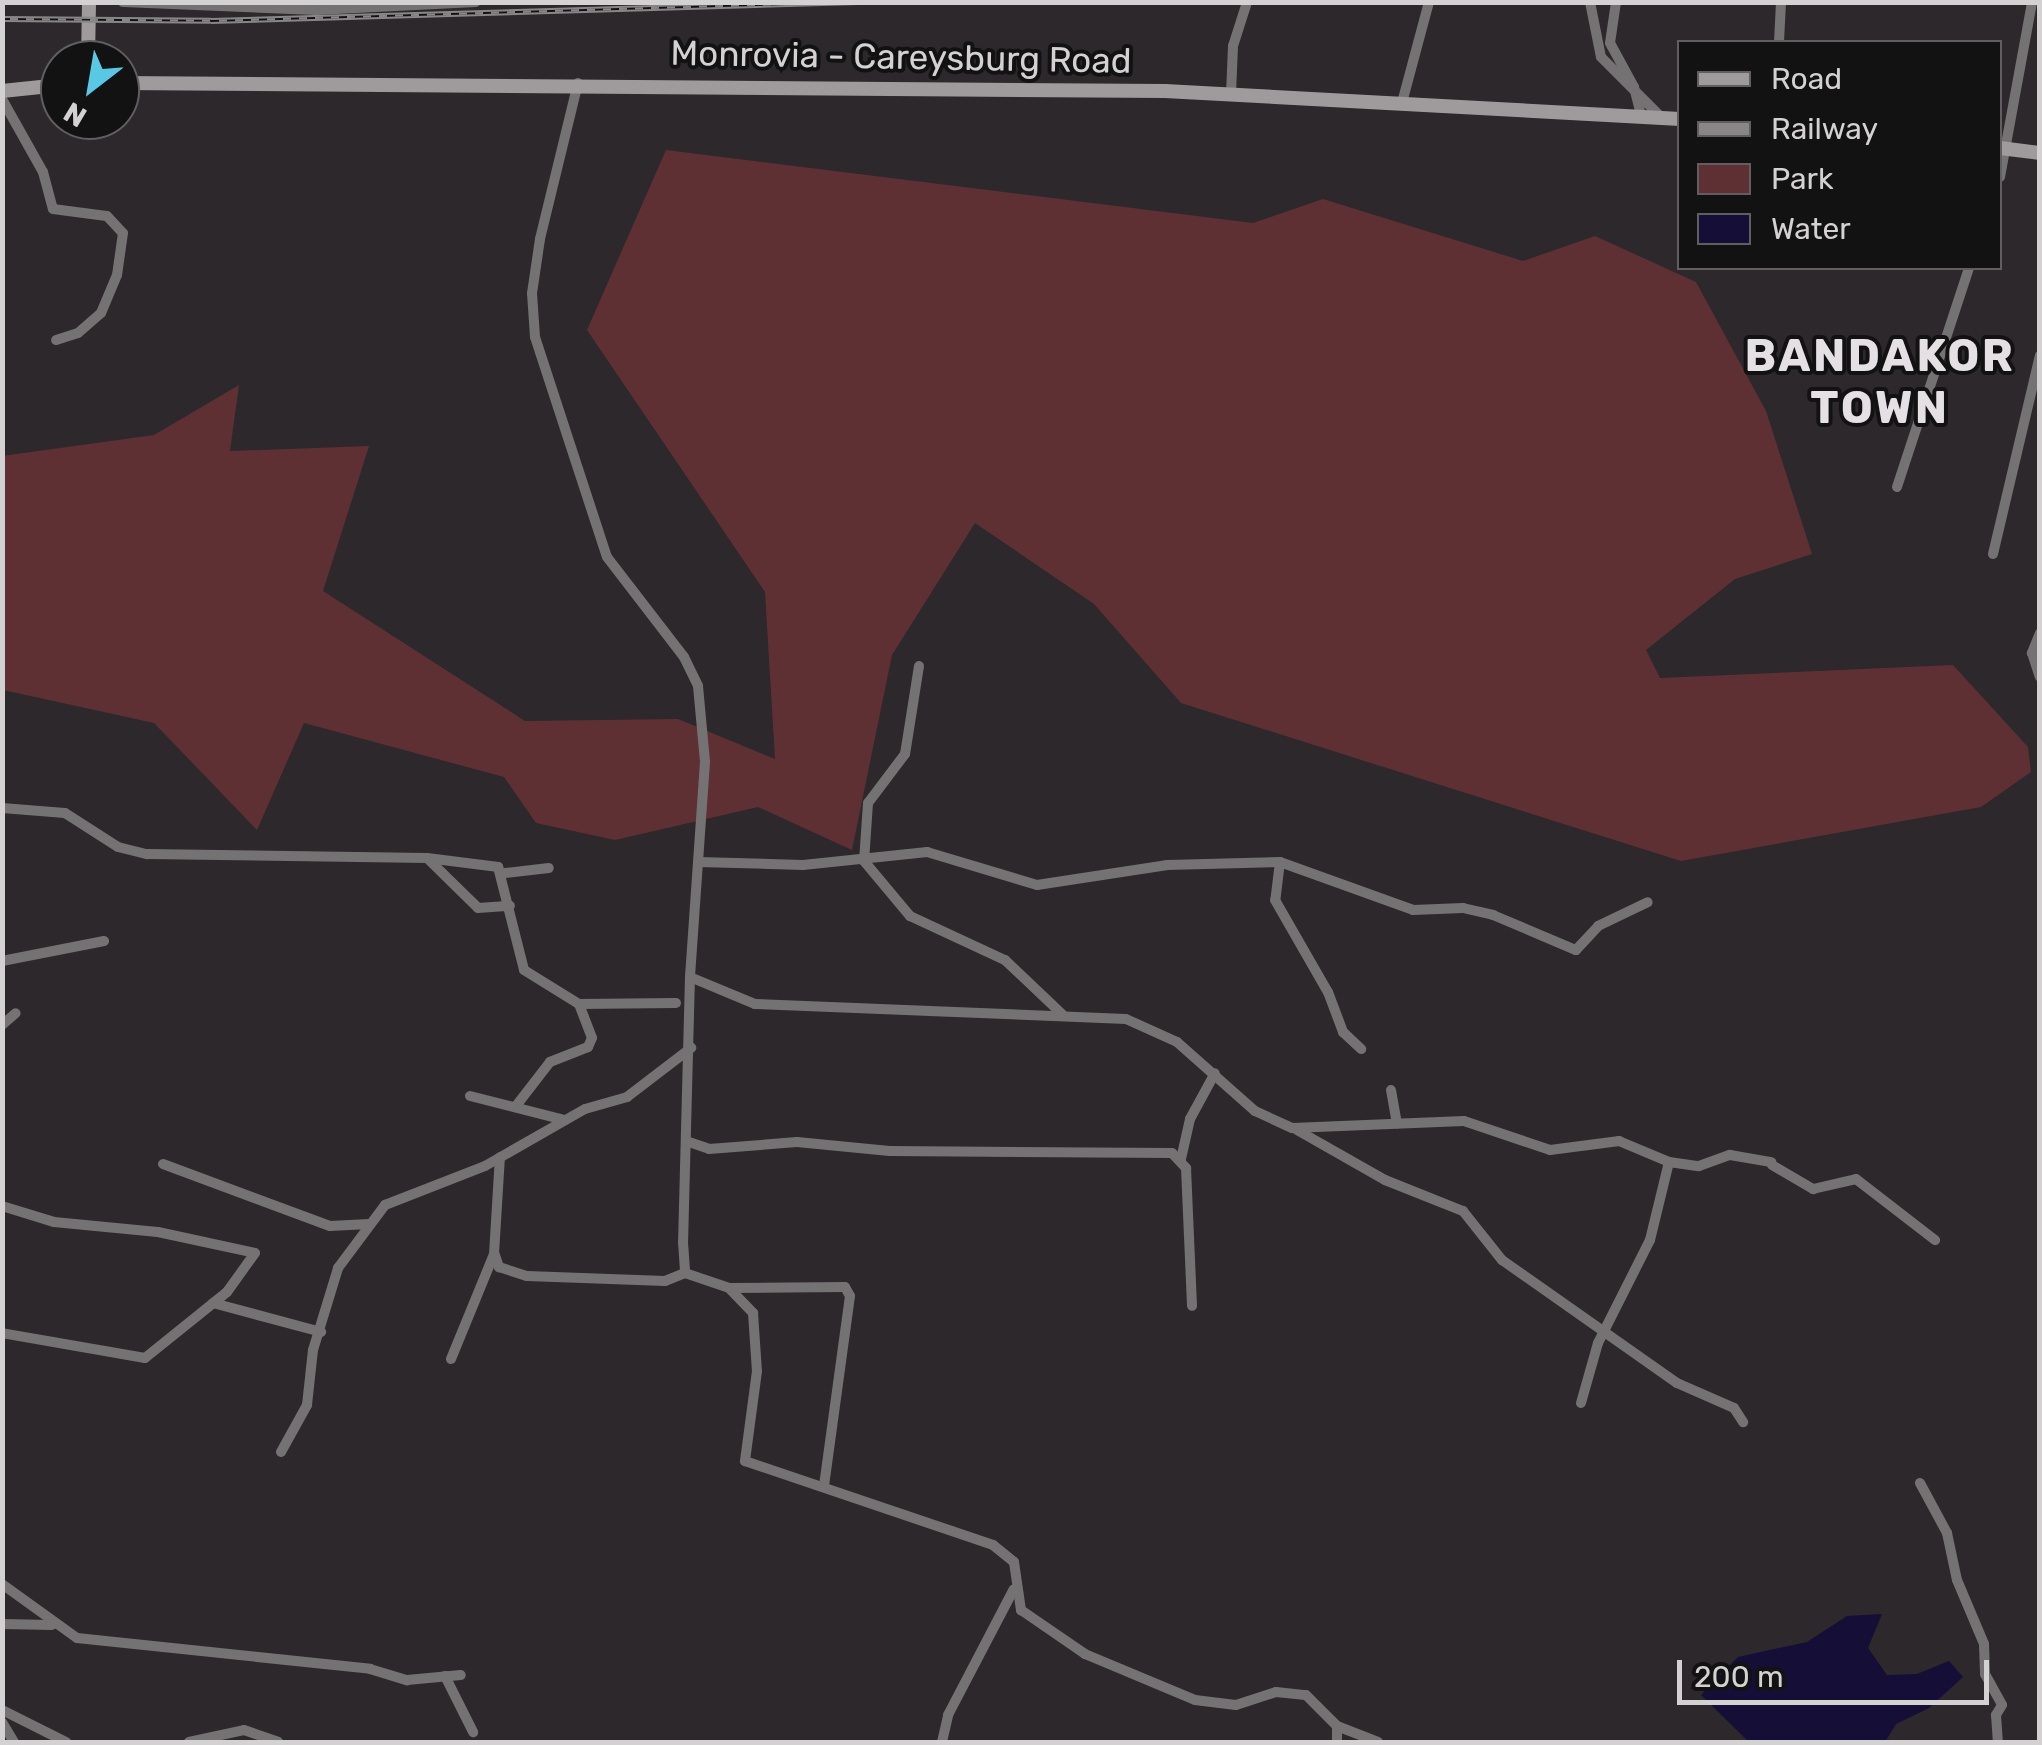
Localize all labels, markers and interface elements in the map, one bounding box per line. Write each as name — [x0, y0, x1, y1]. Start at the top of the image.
street label: Monrovia - Careysburg Road — [670, 32, 1132, 82]
north arrow — [40, 40, 140, 140]
legend — [1677, 40, 2002, 270]
text: Road — [1771, 61, 1842, 97]
text: N — [58, 95, 92, 134]
text: Railway — [1771, 111, 1878, 147]
text: Park — [1771, 161, 1833, 197]
text: Water — [1771, 211, 1851, 247]
district label: BANDAKOR TOWN — [1745, 329, 2015, 435]
scale bar — [1682, 1640, 1994, 1702]
text: 200 m — [1694, 1659, 1784, 1695]

